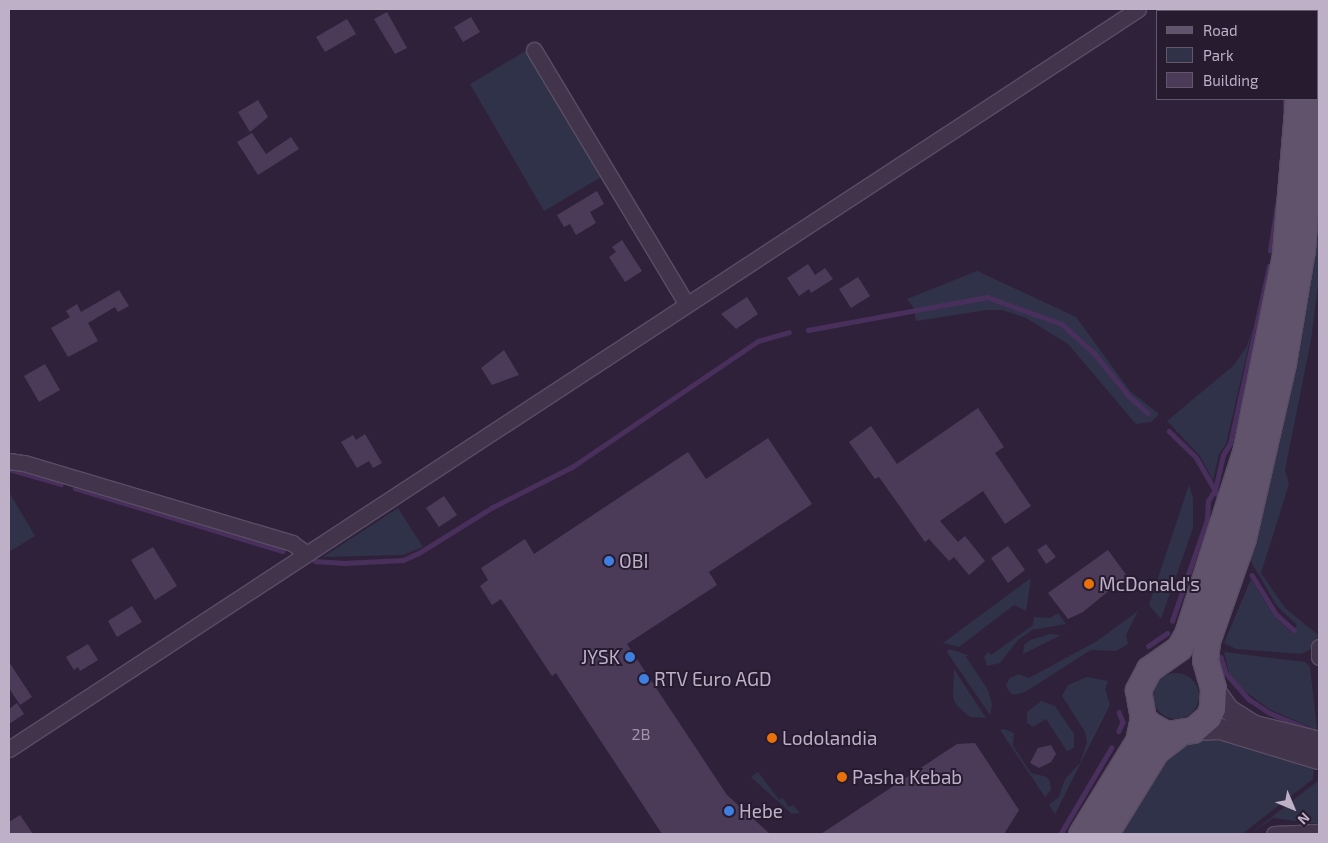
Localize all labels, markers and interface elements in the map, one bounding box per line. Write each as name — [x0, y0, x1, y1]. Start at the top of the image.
legend — [1156, 10, 1318, 100]
text: Road — [1203, 21, 1238, 39]
text: Park — [1203, 46, 1234, 64]
text: Building — [1203, 71, 1258, 89]
place label: OBI — [619, 550, 648, 572]
marker: OBI — [603, 555, 615, 567]
place label: McDonald's — [1099, 573, 1200, 595]
marker: McDonald's — [1083, 578, 1095, 590]
place label: JYSK — [581, 646, 620, 668]
marker: JYSK — [624, 651, 636, 663]
place label: RTV Euro AGD — [654, 668, 773, 690]
marker: RTV Euro AGD — [638, 673, 650, 685]
house number: 2B — [632, 724, 650, 744]
place label: Lodolandia — [782, 727, 877, 749]
marker: Lodolandia — [766, 732, 778, 744]
place label: Pasha Kebab — [852, 766, 962, 788]
marker: Pasha Kebab — [836, 771, 848, 783]
north arrow — [1268, 783, 1318, 833]
place label: Hebe — [739, 800, 783, 822]
marker: Hebe — [723, 805, 735, 817]
text: N — [1294, 809, 1314, 829]

